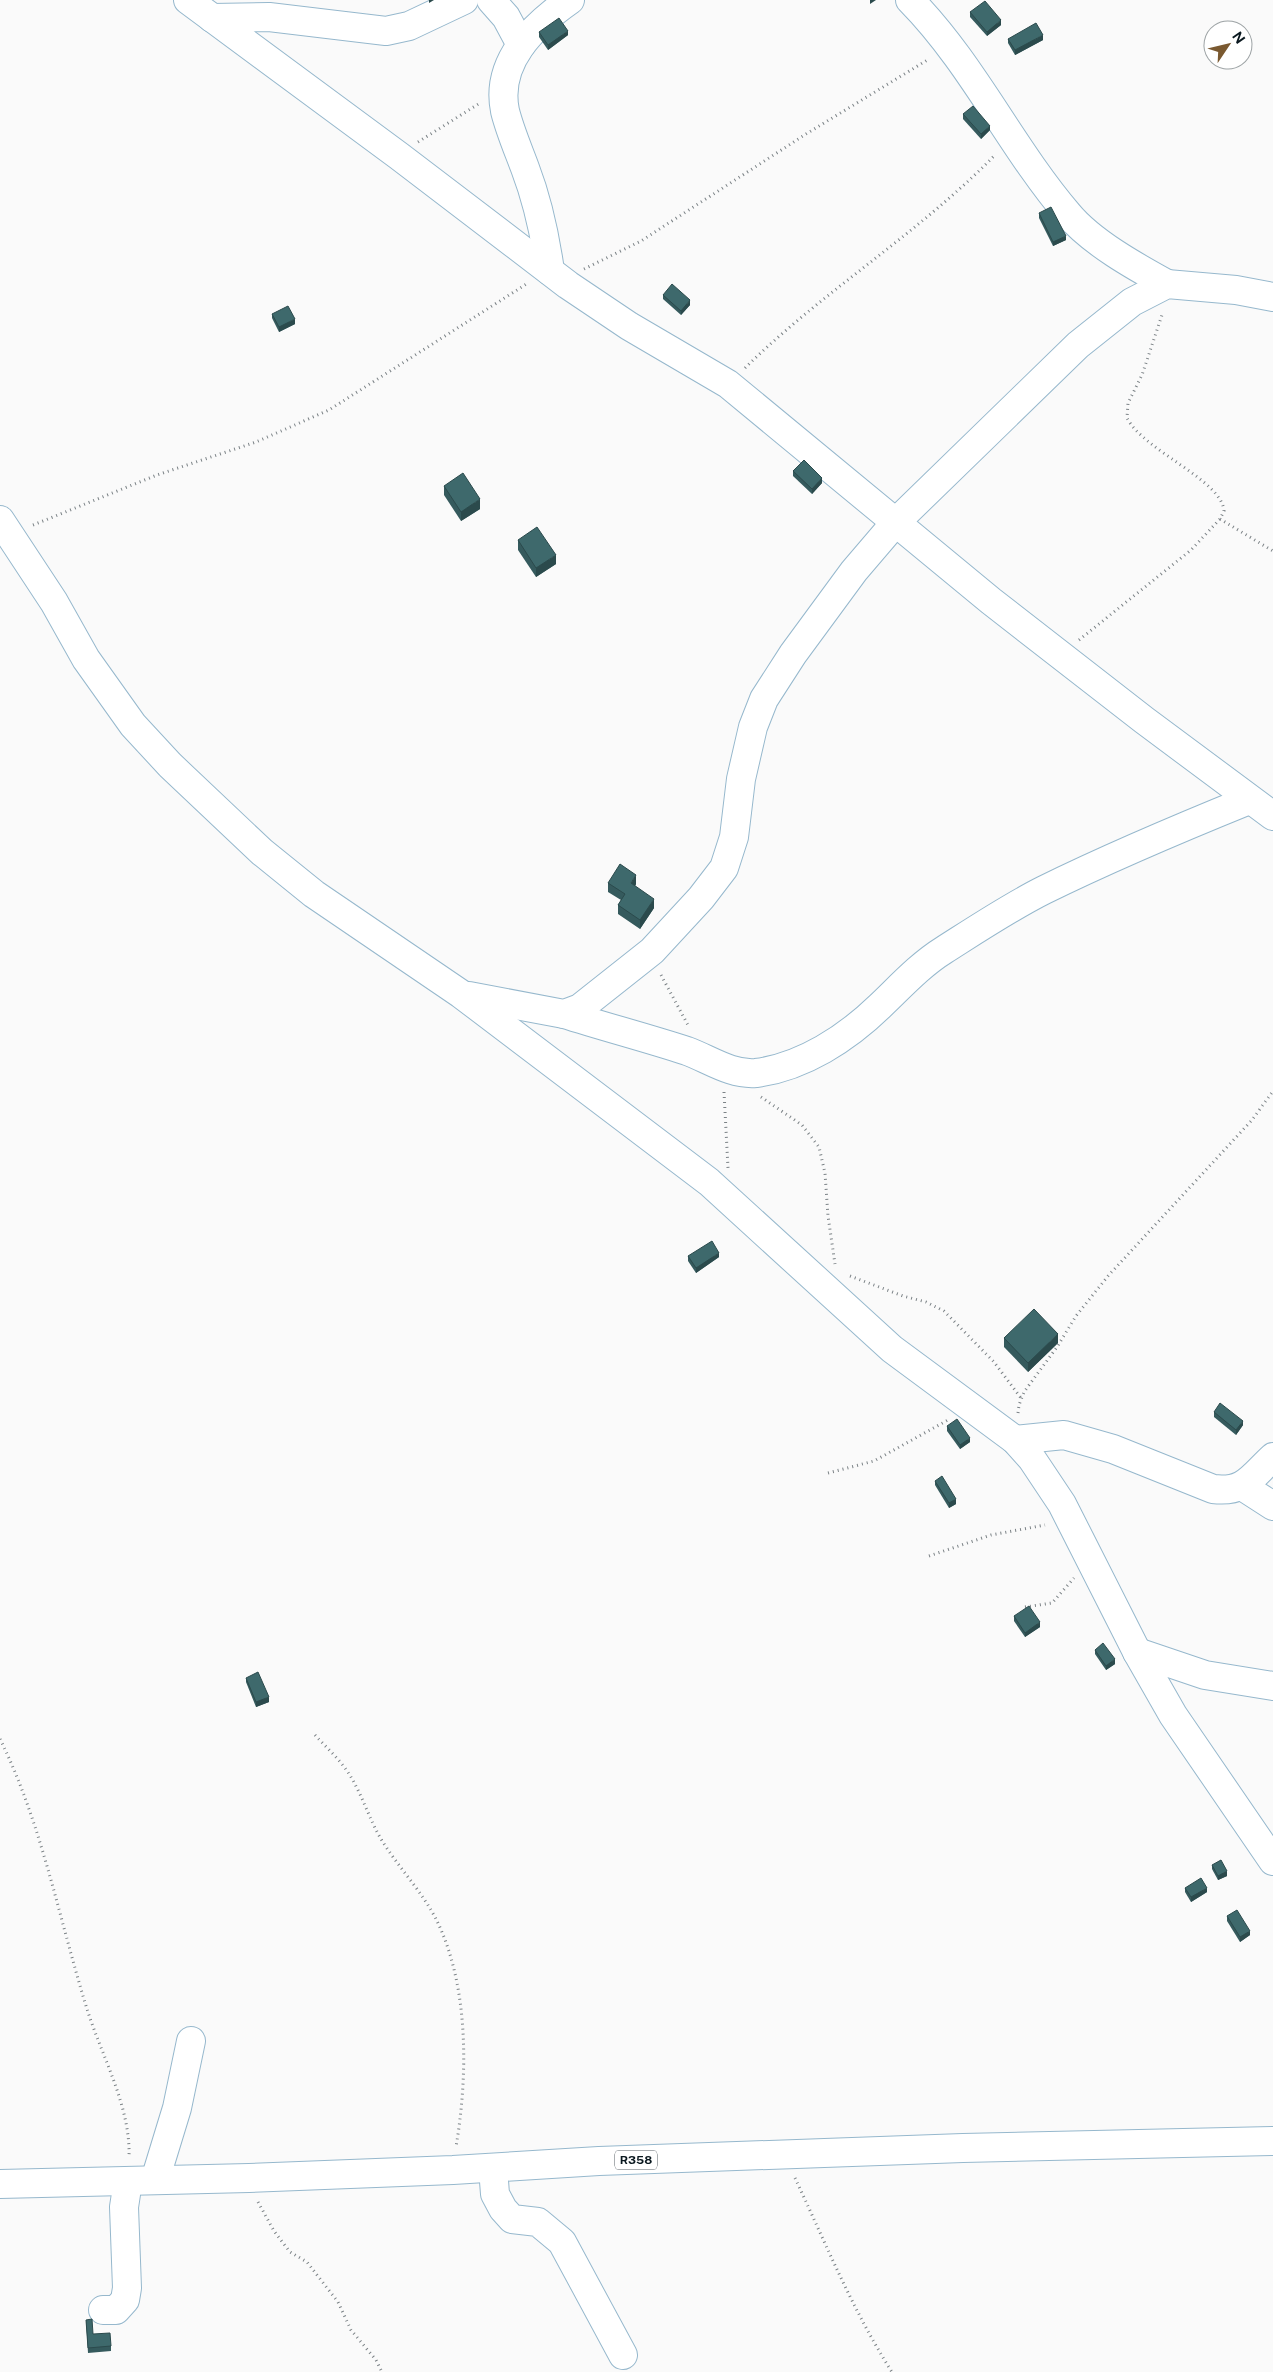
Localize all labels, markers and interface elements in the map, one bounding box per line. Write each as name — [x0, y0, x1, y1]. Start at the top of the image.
north arrow — [1203, 20, 1253, 70]
text: N — [1229, 28, 1248, 47]
road number: R358 — [615, 2150, 657, 2170]

